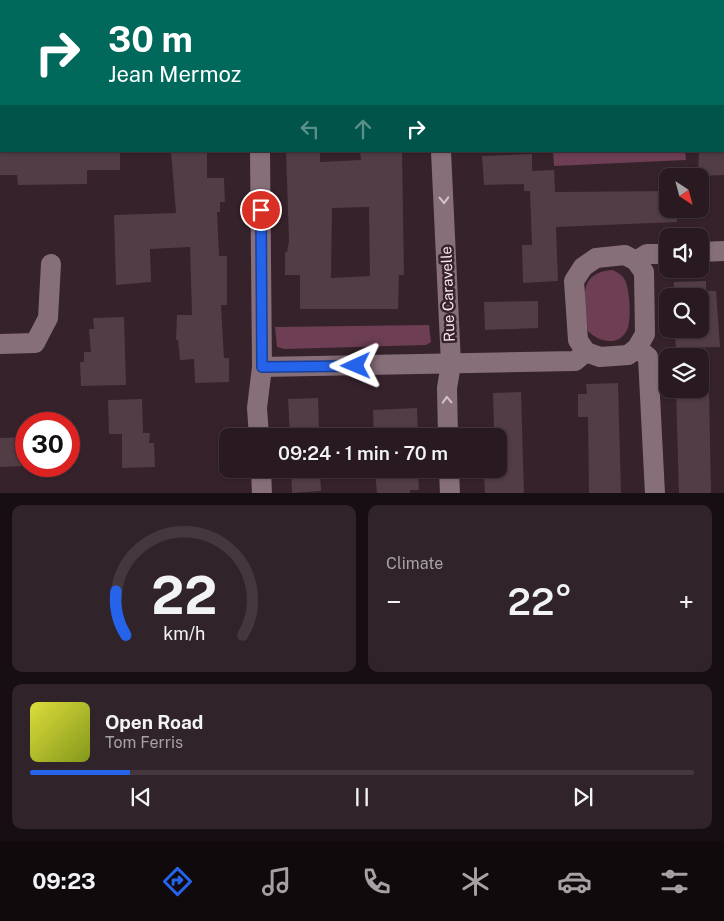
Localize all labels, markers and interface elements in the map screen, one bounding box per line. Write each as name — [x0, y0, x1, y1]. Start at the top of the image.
text: 30 m — [108, 19, 193, 60]
icon: right — [25, 20, 90, 85]
text: Jean Mermoz — [108, 61, 241, 87]
icon: left — [296, 115, 324, 143]
icon: ahead — [349, 115, 377, 143]
icon: right — [402, 115, 430, 143]
north arrow — [659, 168, 709, 218]
map controls — [659, 168, 709, 398]
pin — [240, 189, 282, 231]
icon: arrive — [247, 196, 275, 224]
one-way arrow — [438, 196, 449, 204]
button: sound — [659, 228, 709, 278]
street label: Rue Caravelle — [437, 246, 458, 342]
button: search — [659, 288, 709, 338]
position arrow — [329, 339, 381, 391]
button: layers — [659, 348, 709, 398]
one-way arrow — [442, 396, 453, 404]
speed limit sign: 30 — [15, 412, 80, 477]
text: 09:24 · 1 min · 70 m — [278, 442, 448, 464]
text: Climate — [386, 554, 443, 573]
text: 22 — [151, 565, 217, 626]
text: 22° — [508, 579, 572, 624]
text: − — [386, 585, 402, 618]
text: + — [678, 585, 694, 618]
text: km/h — [163, 623, 205, 644]
text: Open Road — [105, 711, 203, 733]
text: Tom Ferris — [105, 733, 183, 752]
icon: previous — [127, 783, 155, 811]
icon: pause — [348, 783, 376, 811]
icon: next — [569, 783, 597, 811]
icon: directions — [160, 864, 195, 899]
icon: music — [259, 864, 294, 899]
icon: phone — [359, 864, 394, 899]
icon: climate — [458, 864, 493, 899]
icon: car — [557, 864, 592, 899]
icon: filters — [657, 864, 692, 899]
text: 09:23 — [32, 868, 96, 894]

